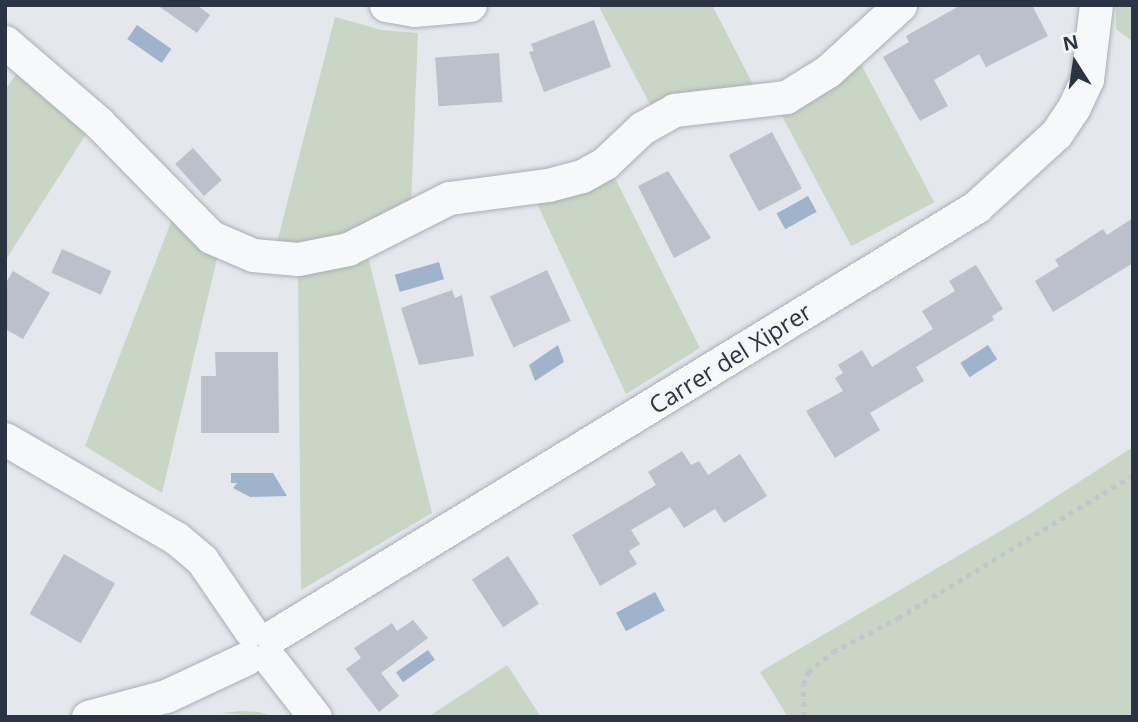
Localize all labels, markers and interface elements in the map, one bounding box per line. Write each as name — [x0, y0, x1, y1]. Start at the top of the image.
north arrow — [1040, 28, 1110, 98]
text: N — [1060, 28, 1081, 57]
street label: Carrer del Xiprer — [644, 297, 816, 419]

